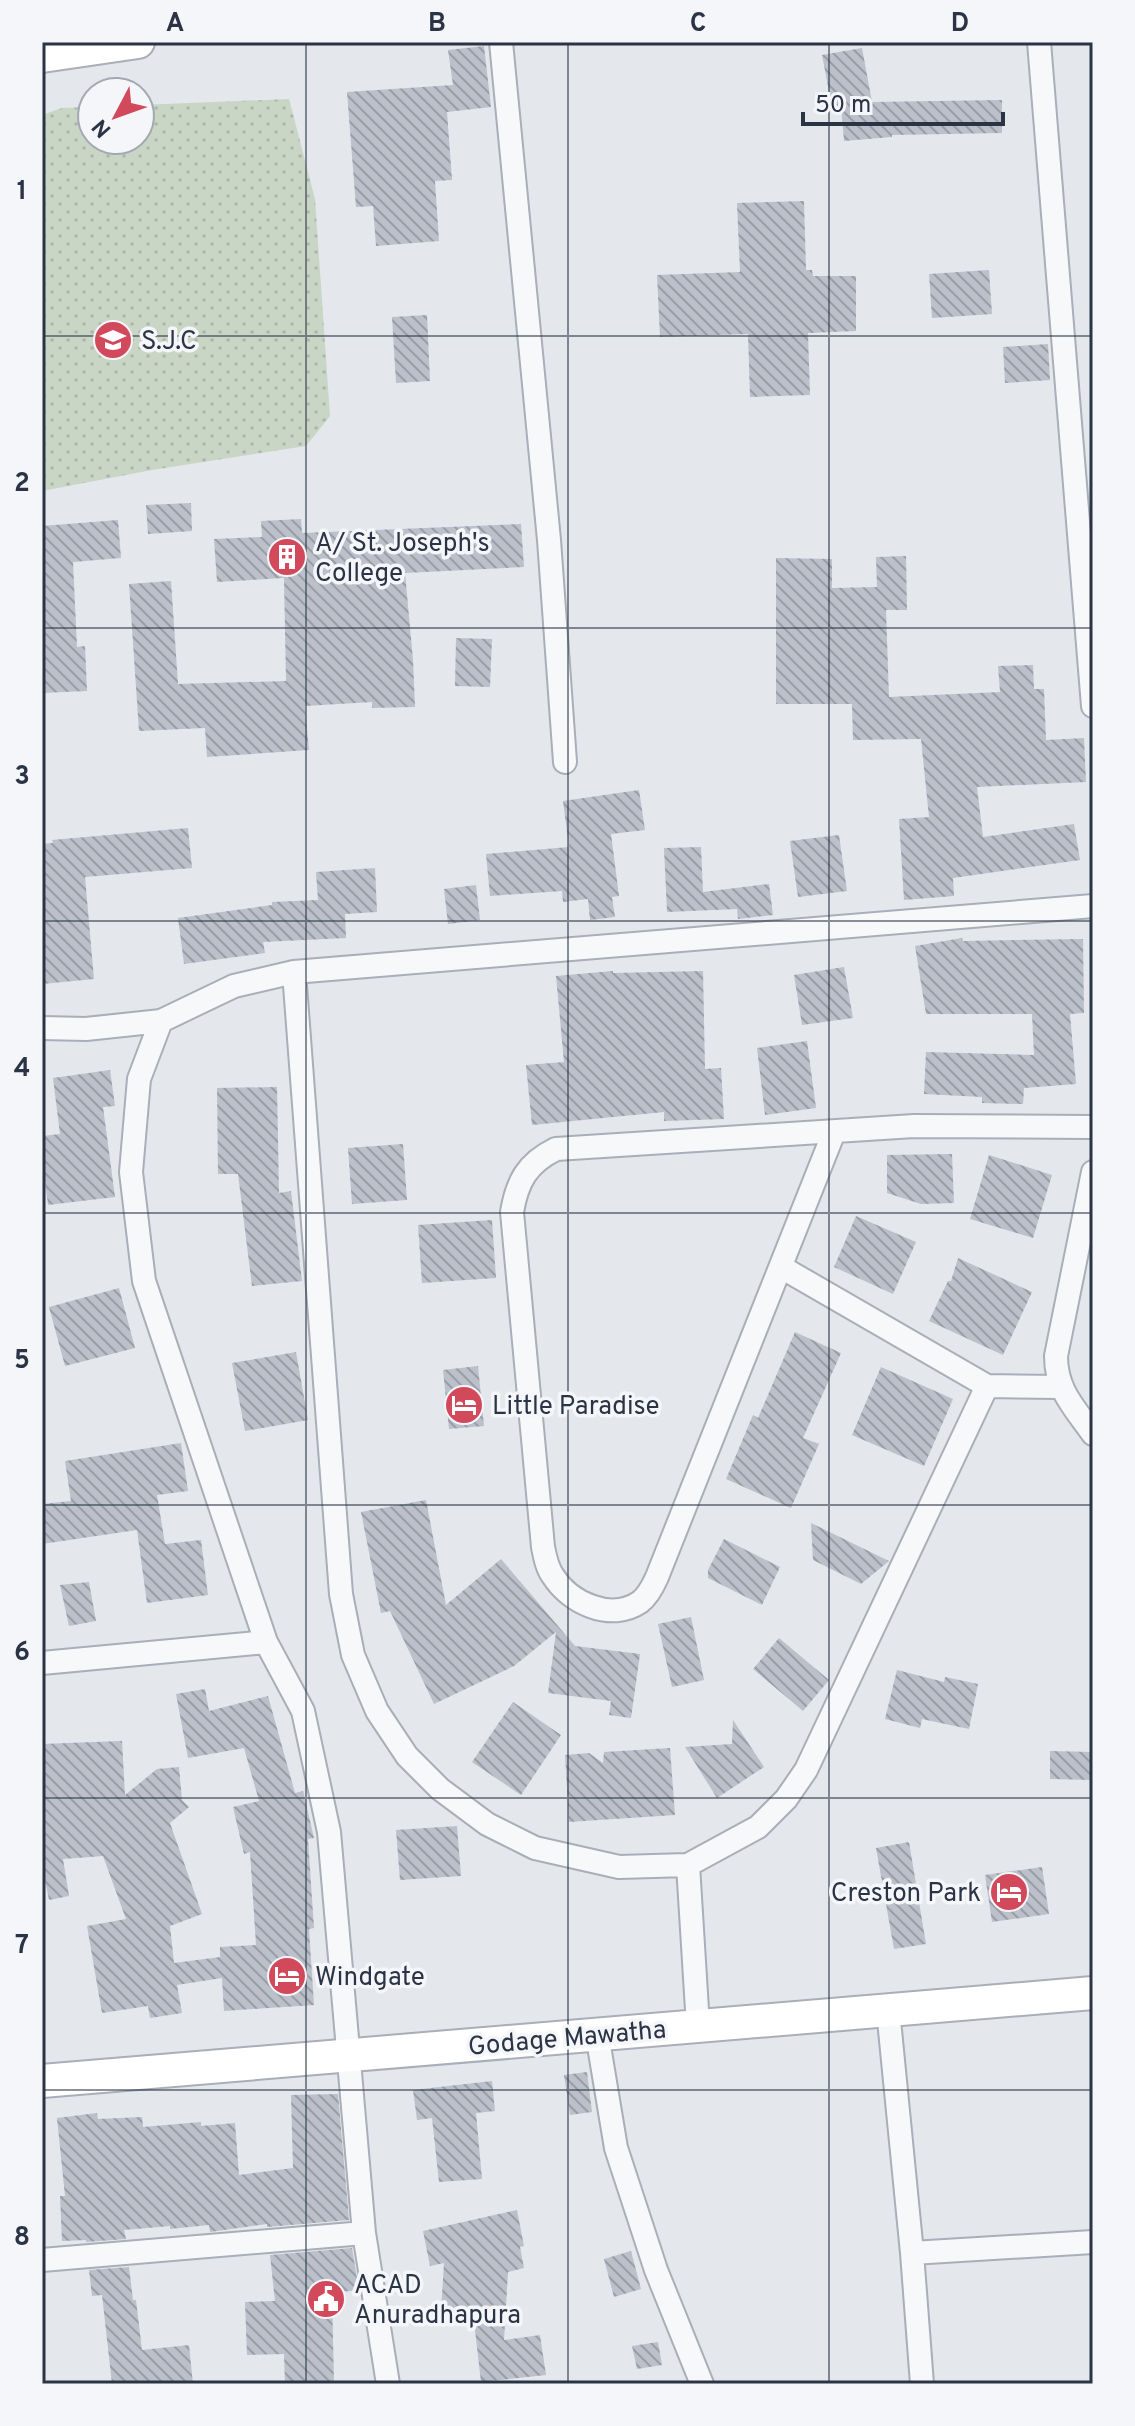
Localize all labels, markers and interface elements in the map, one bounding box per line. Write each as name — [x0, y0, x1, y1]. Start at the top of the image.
text: A — [166, 8, 184, 41]
text: B — [428, 8, 446, 41]
text: C — [690, 8, 706, 41]
text: D — [951, 8, 969, 41]
north arrow — [76, 76, 156, 156]
scale bar — [803, 76, 1003, 126]
text: 50 m — [815, 91, 871, 121]
text: N — [87, 113, 118, 142]
text: 1 — [17, 176, 27, 209]
school or university icon: S.J.C — [92, 319, 134, 361]
place label: S.J.C — [141, 326, 197, 359]
text: 2 — [14, 468, 30, 501]
place label: A/ St. Joseph's College — [315, 528, 490, 591]
building icon: A/ St. Joseph's College — [266, 536, 308, 578]
text: 3 — [14, 761, 30, 794]
text: 4 — [14, 1053, 30, 1086]
text: 5 — [14, 1345, 30, 1378]
hotel icon: Little Paradise — [443, 1384, 485, 1426]
place label: Little Paradise — [492, 1391, 659, 1424]
text: 6 — [14, 1637, 30, 1670]
hotel icon: Creston Park — [988, 1871, 1030, 1913]
place label: Creston Park — [831, 1878, 981, 1911]
text: 7 — [15, 1930, 29, 1963]
hotel icon: Windgate — [266, 1955, 308, 1997]
place label: Windgate — [315, 1962, 425, 1995]
street label: Godage Mawatha — [467, 2014, 668, 2065]
text: 8 — [14, 2222, 30, 2255]
place label: ACAD Anuradhapura — [354, 2270, 521, 2333]
public building icon: ACAD Anuradhapura — [305, 2278, 347, 2320]

